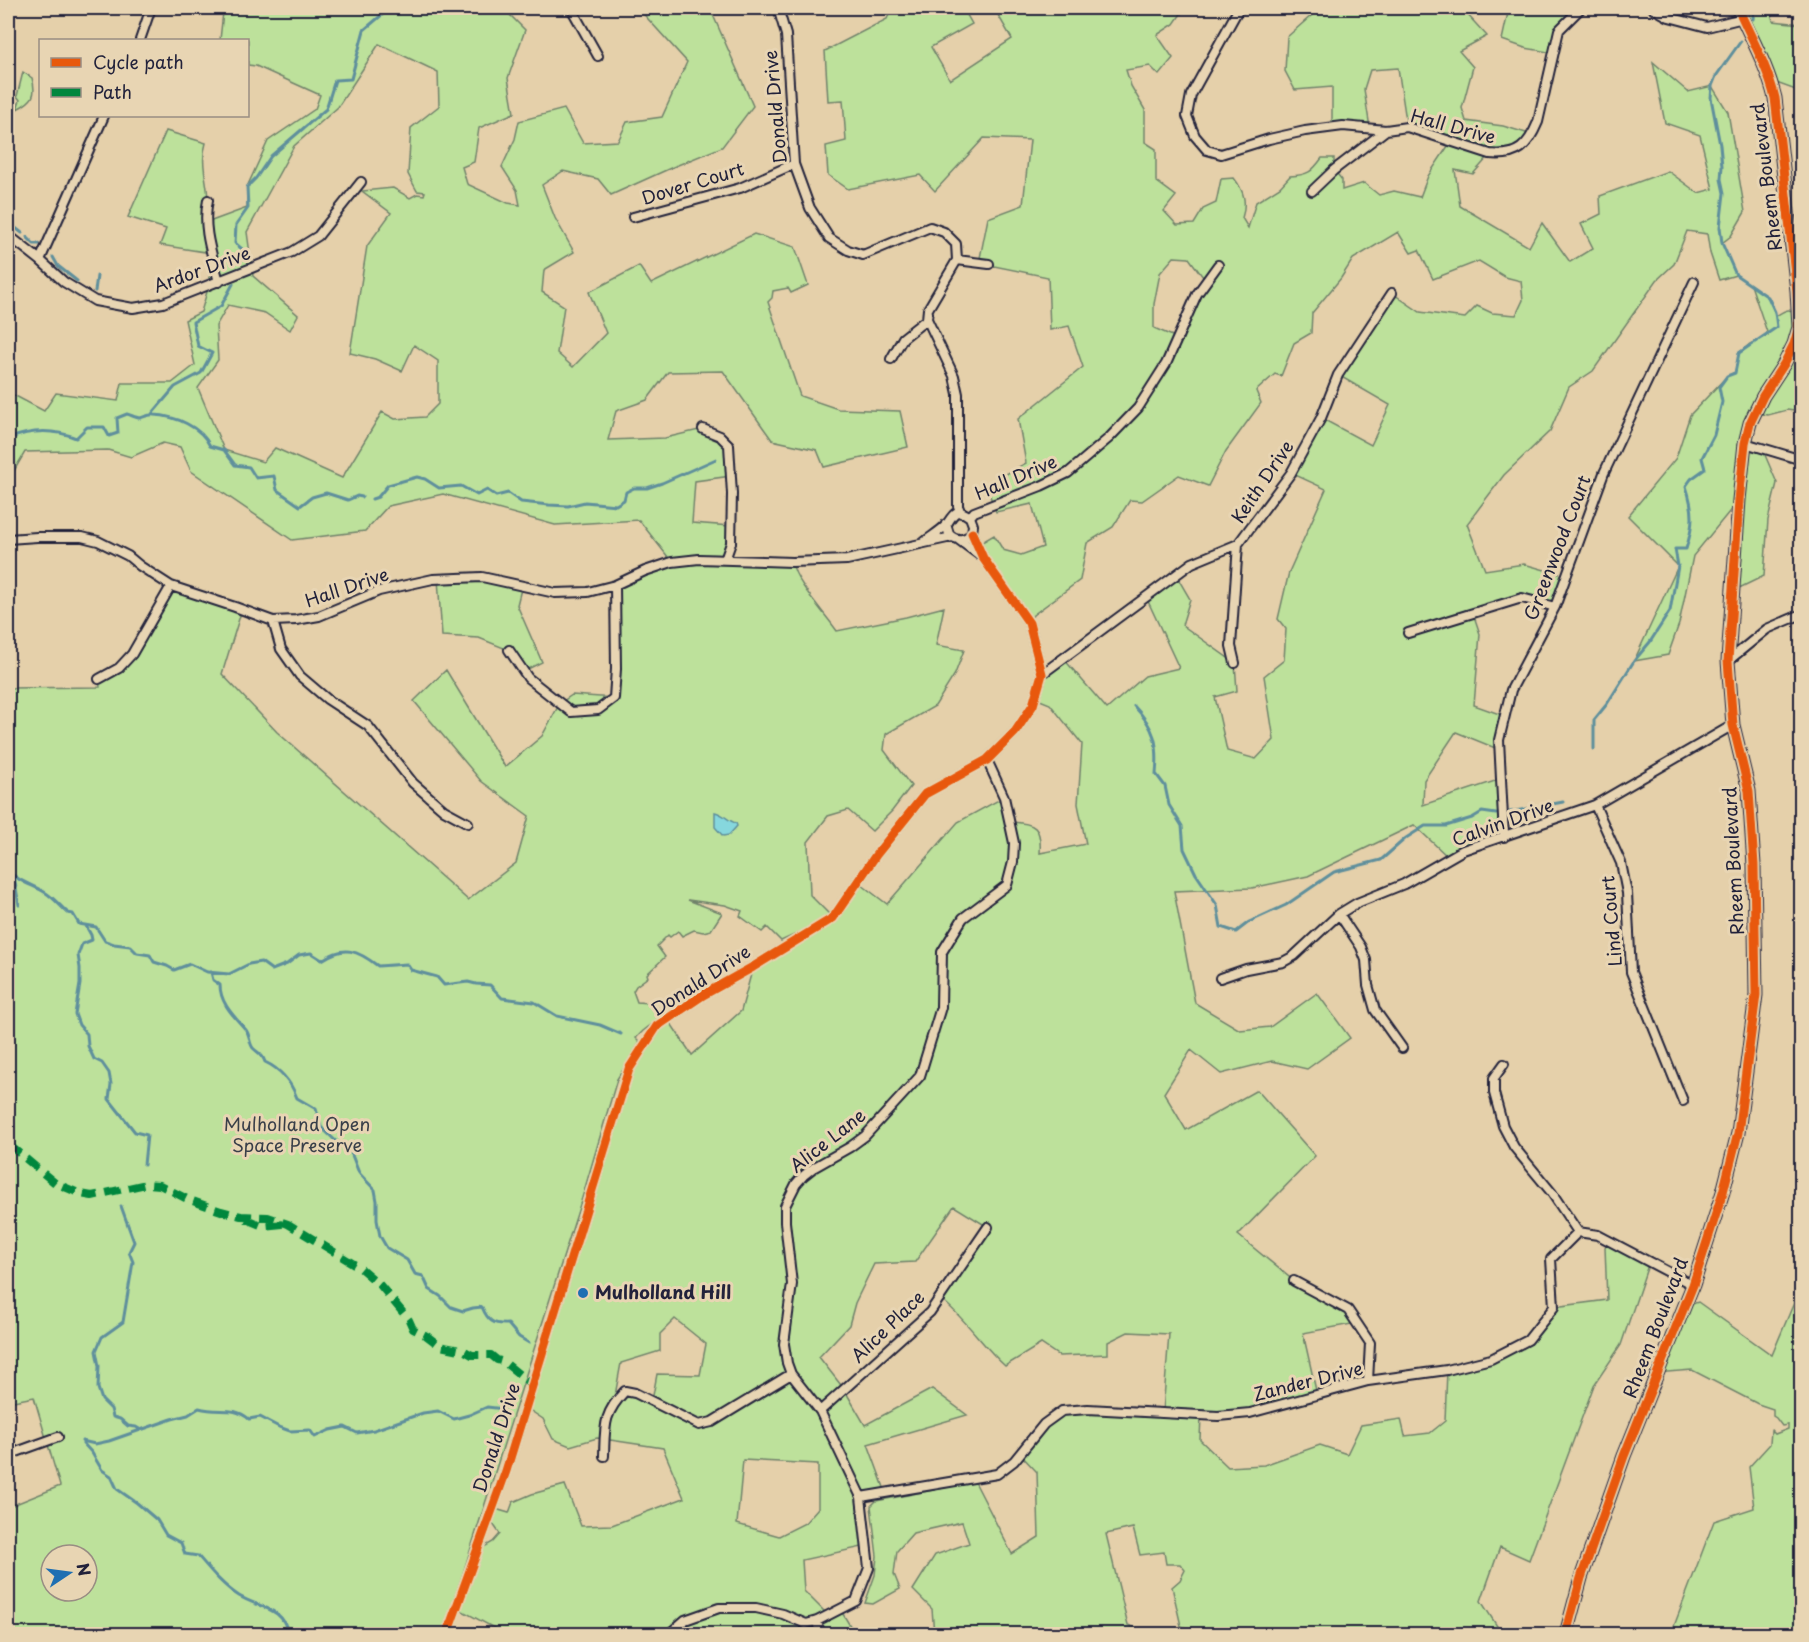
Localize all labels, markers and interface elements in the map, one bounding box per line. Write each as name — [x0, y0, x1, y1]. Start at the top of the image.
legend — [39, 39, 249, 117]
text: Cycle path — [93, 48, 184, 75]
street label: Donald Drive — [756, 49, 793, 165]
text: Path — [93, 78, 132, 105]
street label: Hall Drive — [1408, 101, 1499, 150]
street label: Rheem Boulevard — [1743, 102, 1788, 253]
street label: Dover Court — [638, 154, 747, 211]
street label: Ardor Drive — [149, 239, 254, 299]
street label: Keith Drive — [1224, 434, 1299, 528]
street label: Hall Drive — [970, 447, 1061, 506]
street label: Greenwood Court — [1516, 471, 1597, 624]
street label: Hall Drive — [301, 560, 392, 614]
street label: Rheem Boulevard — [1715, 786, 1750, 936]
street label: Calvin Drive — [1448, 791, 1557, 852]
street label: Lind Court — [1593, 875, 1628, 968]
street label: Donald Drive — [645, 937, 755, 1022]
street label: Alice Lane — [783, 1101, 871, 1178]
park label: Mulholland Open Space Preserve — [224, 1110, 370, 1158]
street label: Rheem Boulevard — [1615, 1253, 1694, 1402]
place label: Mulholland Hill — [595, 1278, 731, 1305]
street label: Alice Place — [844, 1284, 930, 1368]
marker: Mulholland Hill — [576, 1286, 590, 1300]
street label: Zander Drive — [1250, 1354, 1365, 1407]
street label: Donald Drive — [465, 1379, 526, 1496]
north arrow — [39, 1543, 99, 1603]
text: N — [71, 1561, 98, 1578]

